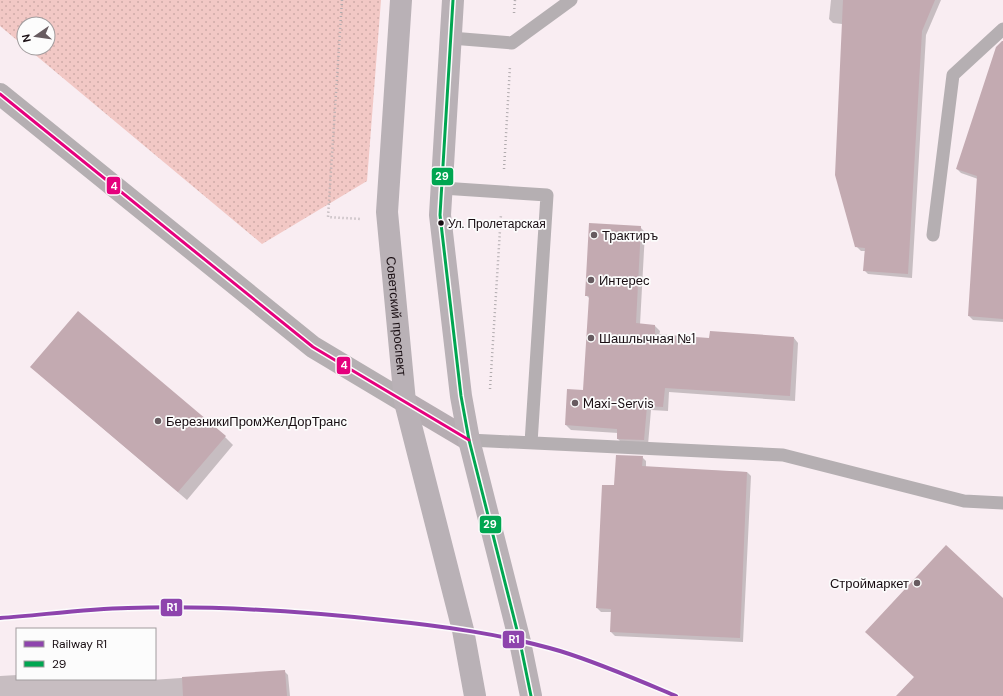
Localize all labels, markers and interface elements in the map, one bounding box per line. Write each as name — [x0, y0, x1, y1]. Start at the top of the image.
north arrow — [16, 16, 56, 56]
text: N — [19, 33, 34, 44]
line badge: 29 — [431, 167, 454, 186]
text: 29 — [435, 169, 449, 183]
line badge: 4 — [106, 176, 121, 195]
text: 4 — [110, 179, 118, 193]
place label: Ул. Пролетарская — [448, 216, 546, 232]
marker: Ул. Пролетарская — [436, 218, 446, 228]
place label: Трактиръ — [602, 227, 658, 244]
marker: Трактиръ — [589, 230, 599, 240]
street label: Советский проспект — [382, 255, 411, 377]
place label: Интерес — [599, 272, 650, 289]
marker: Интерес — [586, 275, 596, 285]
place label: Шашлычная №1 — [599, 330, 695, 347]
marker: Шашлычная №1 — [586, 333, 596, 343]
line badge: 4 — [336, 356, 351, 375]
text: 4 — [340, 358, 348, 372]
place label: Maxi-Servis — [583, 395, 654, 412]
marker: Maxi-Servis — [570, 398, 580, 408]
place label: БерезникиПромЖелДорТранс — [166, 413, 348, 430]
marker: БерезникиПромЖелДорТранс — [153, 416, 163, 426]
line badge: 29 — [479, 515, 502, 534]
text: 29 — [483, 517, 497, 531]
place label: Строймаркет — [830, 575, 909, 592]
marker: Строймаркет — [912, 578, 922, 588]
line badge: R1 — [160, 598, 183, 617]
text: R1 — [167, 600, 177, 614]
legend — [16, 628, 156, 680]
line badge: R1 — [502, 630, 525, 649]
text: R1 — [509, 632, 519, 646]
text: Railway R1 — [52, 636, 107, 652]
text: 29 — [52, 656, 66, 672]

